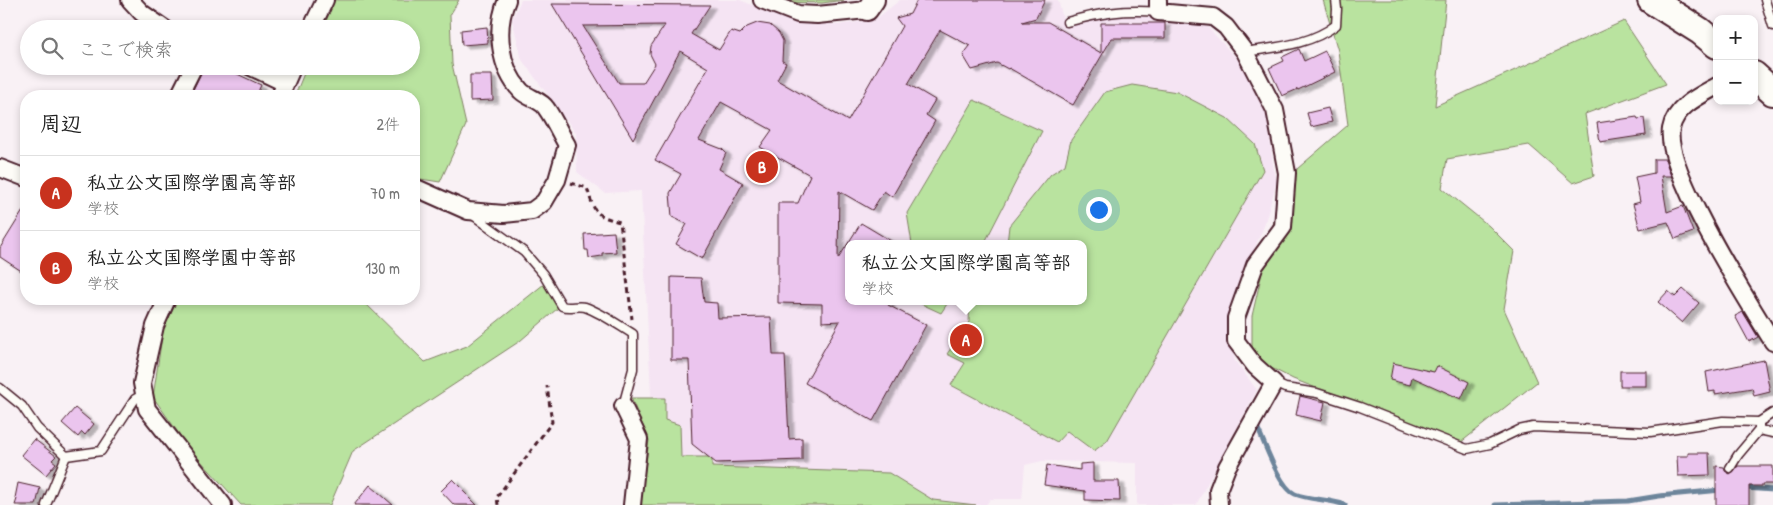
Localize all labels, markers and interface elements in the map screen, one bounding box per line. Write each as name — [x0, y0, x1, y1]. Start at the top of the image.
map controls — [1713, 15, 1758, 105]
button: + — [1713, 15, 1758, 60]
search box — [20, 20, 420, 75]
icon: search — [38, 34, 66, 62]
text: ここで検索 — [78, 36, 173, 62]
button: − — [1713, 60, 1758, 105]
text: 周辺 — [40, 109, 82, 138]
text: 2件 — [377, 113, 400, 135]
pin: B — [746, 148, 778, 186]
text: 私立公文国際学園高等部 — [87, 169, 296, 195]
text: A — [52, 182, 60, 204]
text: 70 m — [370, 182, 400, 204]
text: 学校 — [87, 197, 119, 219]
your location — [1086, 197, 1112, 223]
popup — [845, 240, 1087, 305]
text: 私立公文国際学園中等部 — [87, 244, 296, 270]
text: 私立公文国際学園高等部 — [861, 249, 1071, 275]
text: B — [52, 257, 60, 279]
text: 130 m — [365, 257, 400, 279]
text: 学校 — [87, 272, 119, 294]
text: 学校 — [861, 277, 894, 299]
pin: A — [950, 321, 982, 359]

